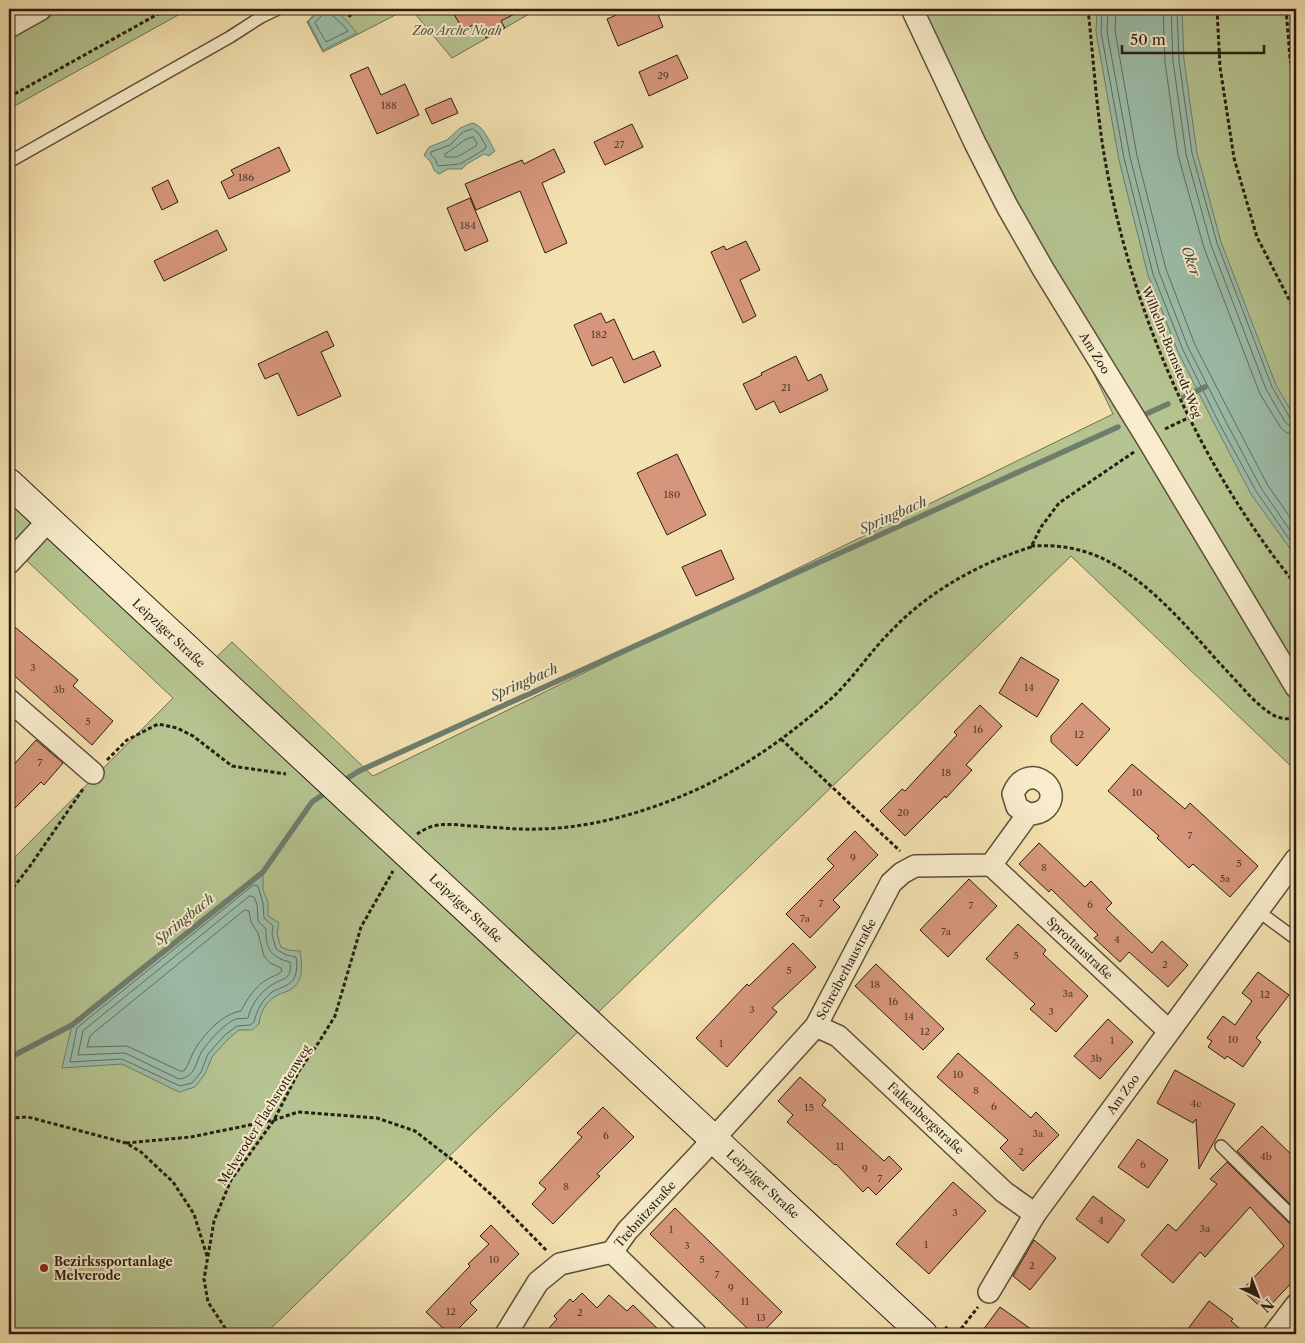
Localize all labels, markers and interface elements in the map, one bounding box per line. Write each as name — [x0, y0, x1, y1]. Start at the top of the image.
scale bar — [1122, 22, 1265, 54]
park label: Zoo Arche Noah — [411, 23, 502, 38]
text: 50 m — [1130, 30, 1166, 49]
house number: 29 — [657, 69, 669, 82]
house number: 188 — [381, 99, 397, 112]
house number: 27 — [614, 138, 624, 151]
house number: 186 — [238, 171, 254, 184]
house number: 184 — [460, 219, 476, 232]
water label: Oker — [1177, 243, 1205, 280]
street label: Wilhelm-Bornstedt-Weg — [1138, 283, 1206, 421]
house number: 182 — [591, 328, 607, 341]
street label: Am Zoo — [1076, 329, 1114, 377]
house number: 21 — [781, 381, 792, 394]
house number: 180 — [664, 488, 680, 501]
water label: Springbach — [856, 492, 930, 538]
street label: Leipziger Straße — [129, 595, 209, 671]
water label: Springbach — [487, 659, 561, 705]
house number: 3 — [30, 661, 36, 674]
house number: 14 — [1024, 681, 1034, 694]
house number: 3b — [53, 683, 65, 696]
house number: 5 — [85, 715, 91, 728]
house number: 16 — [973, 723, 983, 736]
house number: 12 — [1074, 728, 1084, 741]
house number: 7 — [38, 756, 43, 769]
house number: 18 — [941, 766, 951, 779]
house number: 10 — [1132, 786, 1142, 799]
house number: 20 — [897, 806, 909, 819]
house number: 7 — [1188, 829, 1193, 842]
house number: 9 — [850, 851, 856, 864]
house number: 5 — [1236, 857, 1242, 870]
house number: 8 — [1041, 861, 1047, 874]
street label: Leipziger Straße — [426, 870, 506, 946]
house number: 5a — [1220, 872, 1231, 885]
water label: Springbach — [150, 889, 218, 949]
house number: 7 — [819, 897, 824, 910]
house number: 6 — [1087, 898, 1093, 911]
house number: 7 — [969, 899, 974, 912]
house number: 7a — [800, 912, 811, 925]
street label: Sprottaustraße — [1044, 914, 1116, 983]
street label: Schreiberhaustraße — [813, 916, 879, 1022]
house number: 7a — [941, 925, 952, 938]
house number: 4 — [1114, 933, 1120, 946]
house number: 5 — [1013, 949, 1019, 962]
house number: 2 — [1162, 958, 1168, 971]
house number: 5 — [786, 964, 792, 977]
house number: 18 — [870, 978, 880, 991]
house number: 3a — [1063, 987, 1074, 1000]
house number: 12 — [1260, 988, 1270, 1001]
house number: 16 — [888, 995, 898, 1008]
house number: 3 — [749, 1003, 755, 1016]
house number: 3 — [1048, 1005, 1054, 1018]
house number: 14 — [904, 1010, 914, 1023]
house number: 12 — [920, 1025, 930, 1038]
house number: 10 — [1228, 1033, 1238, 1046]
house number: 1 — [1110, 1034, 1115, 1047]
house number: 1 — [719, 1037, 724, 1050]
street label: Melveroder Flachsrottenweg — [214, 1041, 314, 1188]
house number: 3b — [1090, 1052, 1102, 1065]
house number: 10 — [953, 1068, 963, 1081]
street label: Am Zoo — [1103, 1071, 1143, 1118]
street label: Falkenbergstraße — [885, 1079, 968, 1157]
house number: 8 — [973, 1084, 979, 1097]
house number: 4c — [1190, 1097, 1202, 1110]
house number: 6 — [991, 1100, 997, 1113]
house number: 15 — [804, 1101, 814, 1114]
house number: 3a — [1033, 1127, 1044, 1140]
house number: 6 — [603, 1129, 609, 1142]
house number: 11 — [836, 1140, 845, 1153]
house number: 2 — [1018, 1145, 1024, 1158]
street label: Leipziger Straße — [723, 1146, 803, 1222]
house number: 4b — [1260, 1150, 1272, 1163]
house number: 6 — [1140, 1158, 1146, 1171]
house number: 9 — [862, 1162, 868, 1175]
house number: 7 — [878, 1172, 883, 1185]
street label: Trebnitzstraße — [611, 1177, 679, 1250]
house number: 8 — [563, 1180, 569, 1193]
house number: 3 — [952, 1206, 958, 1219]
house number: 4 — [1098, 1214, 1104, 1227]
house number: 3a — [1200, 1222, 1211, 1235]
house number: 1 — [669, 1223, 674, 1236]
house number: 1 — [924, 1238, 929, 1251]
house number: 3 — [684, 1239, 690, 1252]
house number: 10 — [489, 1253, 499, 1266]
house number: 5 — [699, 1253, 705, 1266]
place label: Bezirkssportanlage Melverode — [54, 1254, 173, 1283]
house number: 2 — [1029, 1259, 1035, 1272]
marker: Bezirkssportanlage Melverode — [38, 1262, 50, 1274]
house number: 7 — [715, 1268, 720, 1281]
north arrow — [1232, 1270, 1282, 1320]
house number: 9 — [728, 1281, 734, 1294]
house number: 11 — [741, 1295, 750, 1308]
text: N — [1256, 1295, 1277, 1316]
house number: 12 — [446, 1305, 456, 1318]
house number: 2 — [577, 1306, 583, 1319]
house number: 13 — [756, 1311, 766, 1324]

